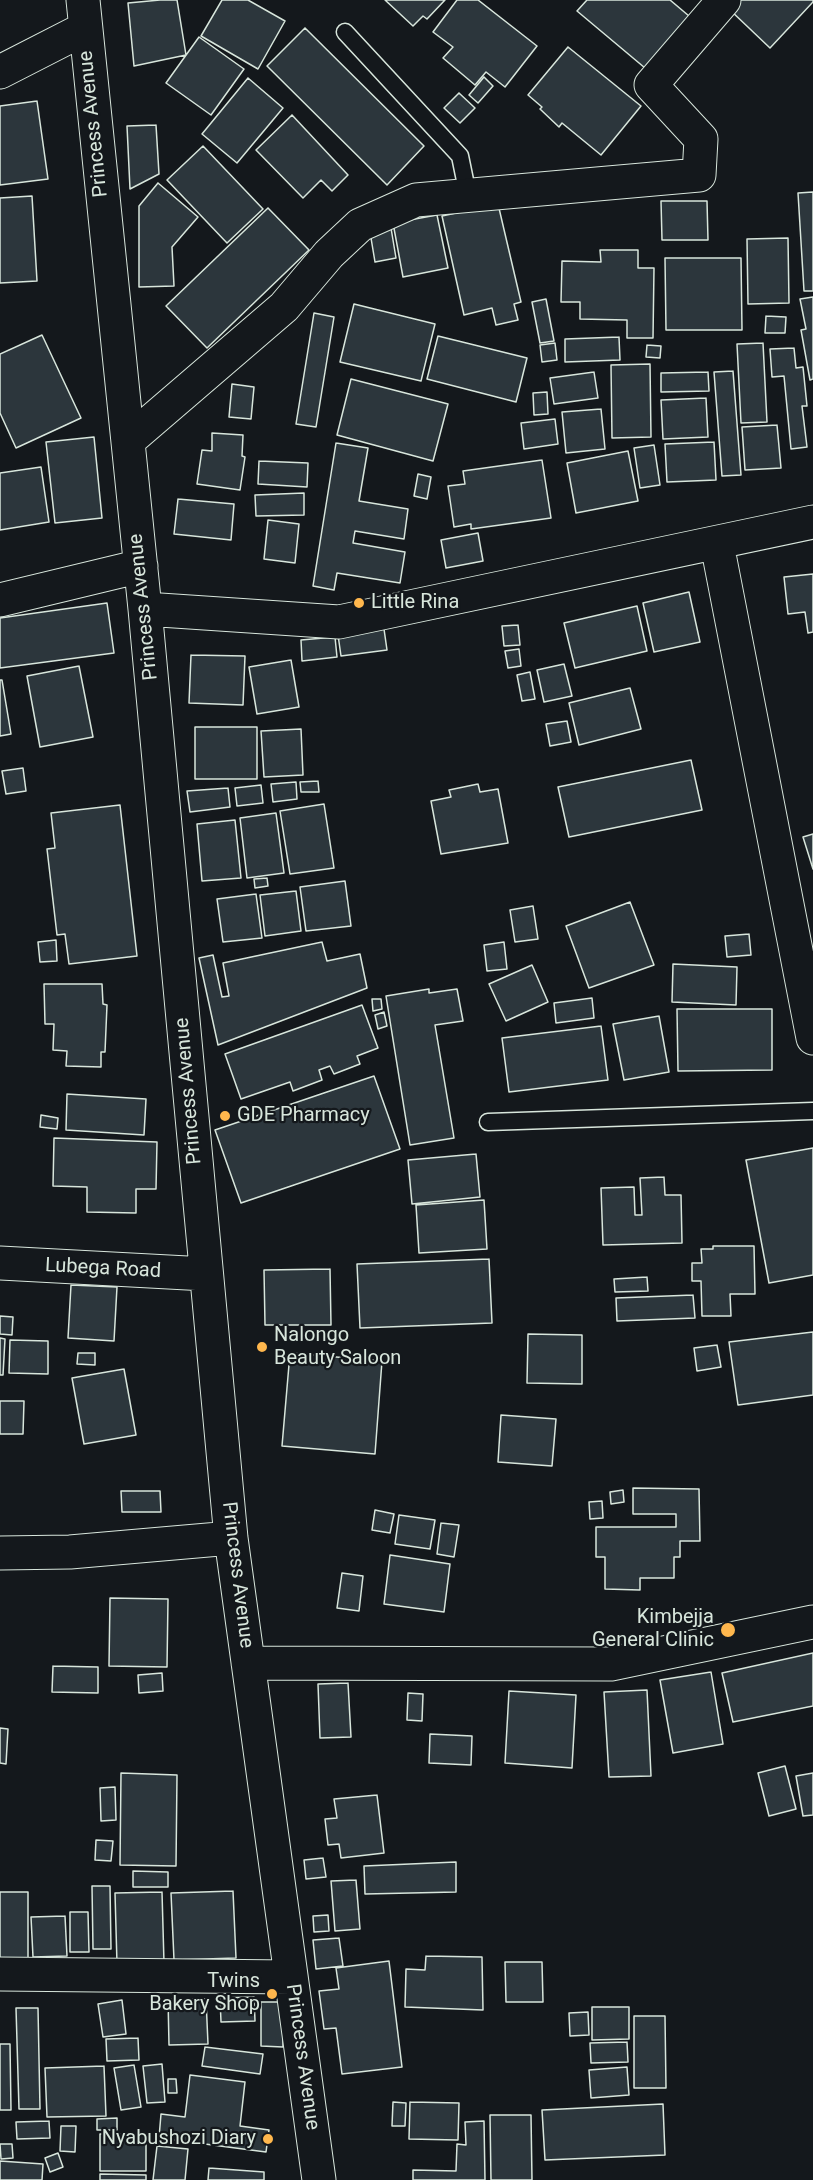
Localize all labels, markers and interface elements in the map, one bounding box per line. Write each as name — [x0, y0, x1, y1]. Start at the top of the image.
street label: Princess Avenue — [74, 49, 114, 199]
street label: Princess Avenue — [124, 532, 164, 682]
place label: Little Rina — [371, 591, 459, 615]
marker: Little Rina — [352, 596, 366, 610]
street label: Princess Avenue — [171, 1017, 207, 1165]
place label: GDE Pharmacy — [237, 1104, 370, 1128]
marker: GDE Pharmacy — [218, 1109, 232, 1123]
street label: Lubega Road — [44, 1254, 162, 1284]
place label: Nalongo Beauty Saloon — [274, 1324, 401, 1371]
marker: Nalongo Beauty Saloon — [255, 1340, 269, 1354]
street label: Princess Avenue — [216, 1500, 258, 1650]
place label: Kimbejja General Clinic — [592, 1606, 714, 1653]
marker: Kimbejja General Clinic — [719, 1621, 737, 1639]
place label: Twins Bakery Shop — [149, 1970, 260, 2017]
street label: Princess Avenue — [280, 1982, 324, 2132]
marker: Twins Bakery Shop — [265, 1987, 279, 2001]
place label: Nyabushozi Diary — [102, 2127, 256, 2151]
marker: Nyabushozi Diary — [261, 2132, 275, 2146]

